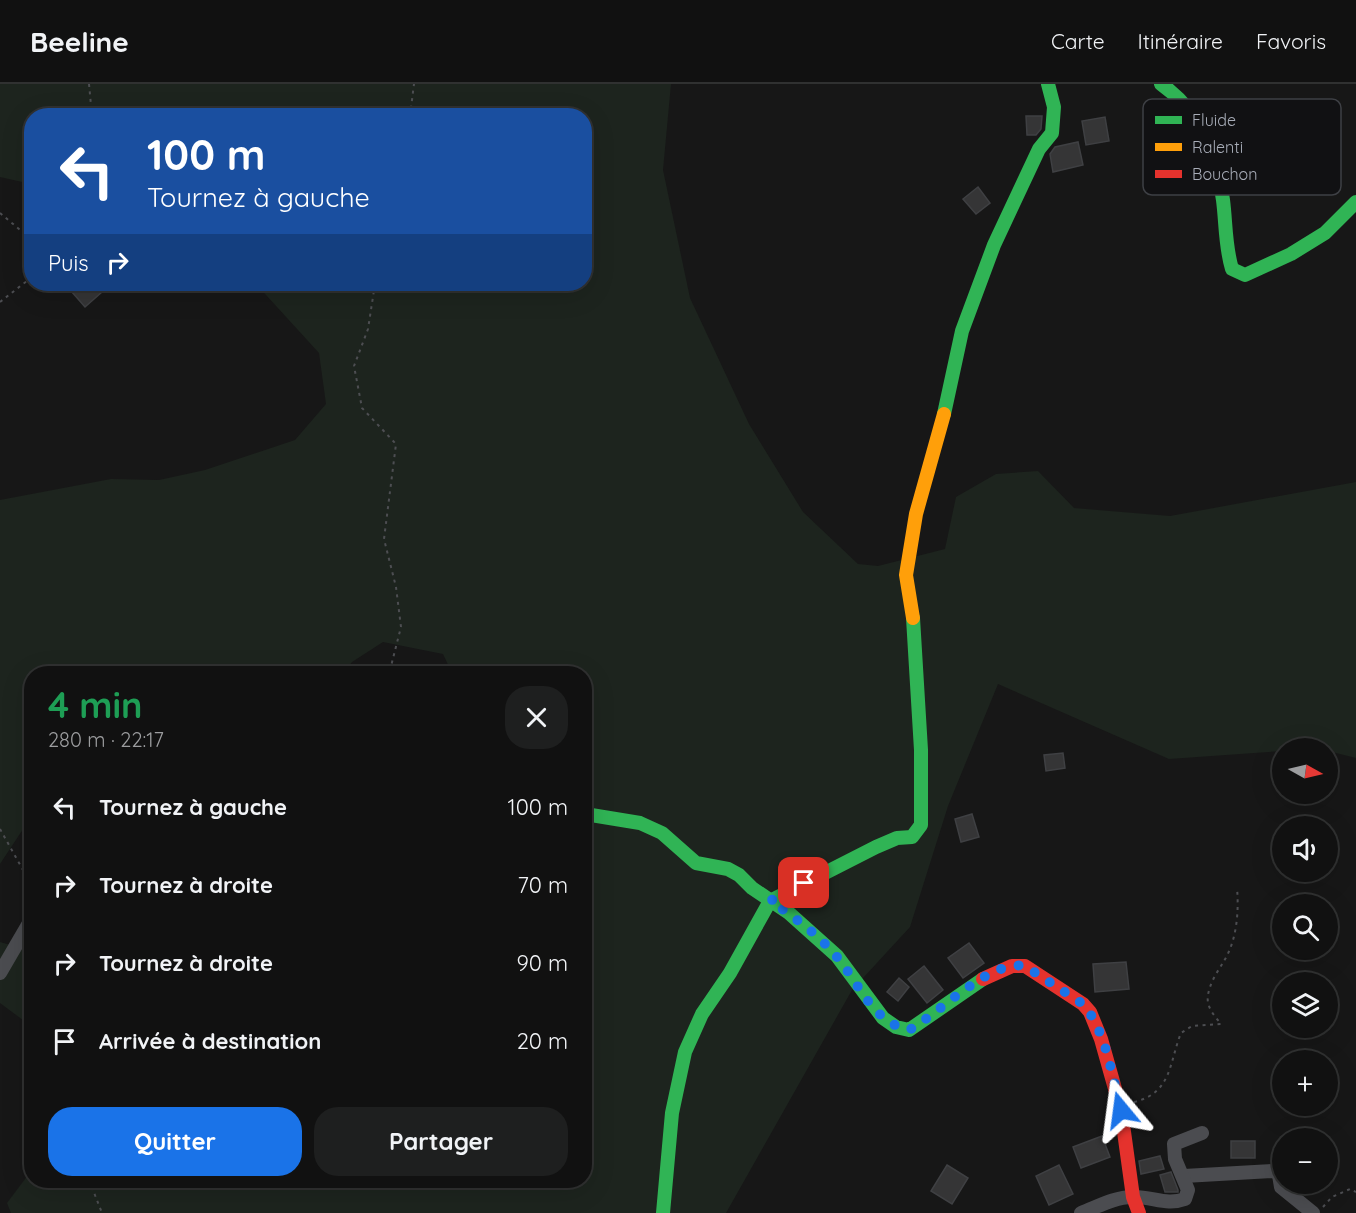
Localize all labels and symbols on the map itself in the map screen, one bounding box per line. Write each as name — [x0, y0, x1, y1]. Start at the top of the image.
legend — [1143, 99, 1341, 195]
text: Fluide — [1192, 110, 1236, 130]
text: Ralenti — [1192, 137, 1243, 157]
text: Bouchon — [1192, 164, 1257, 184]
north arrow — [1272, 738, 1338, 804]
pin — [778, 857, 829, 908]
position arrow — [1089, 1078, 1153, 1142]

